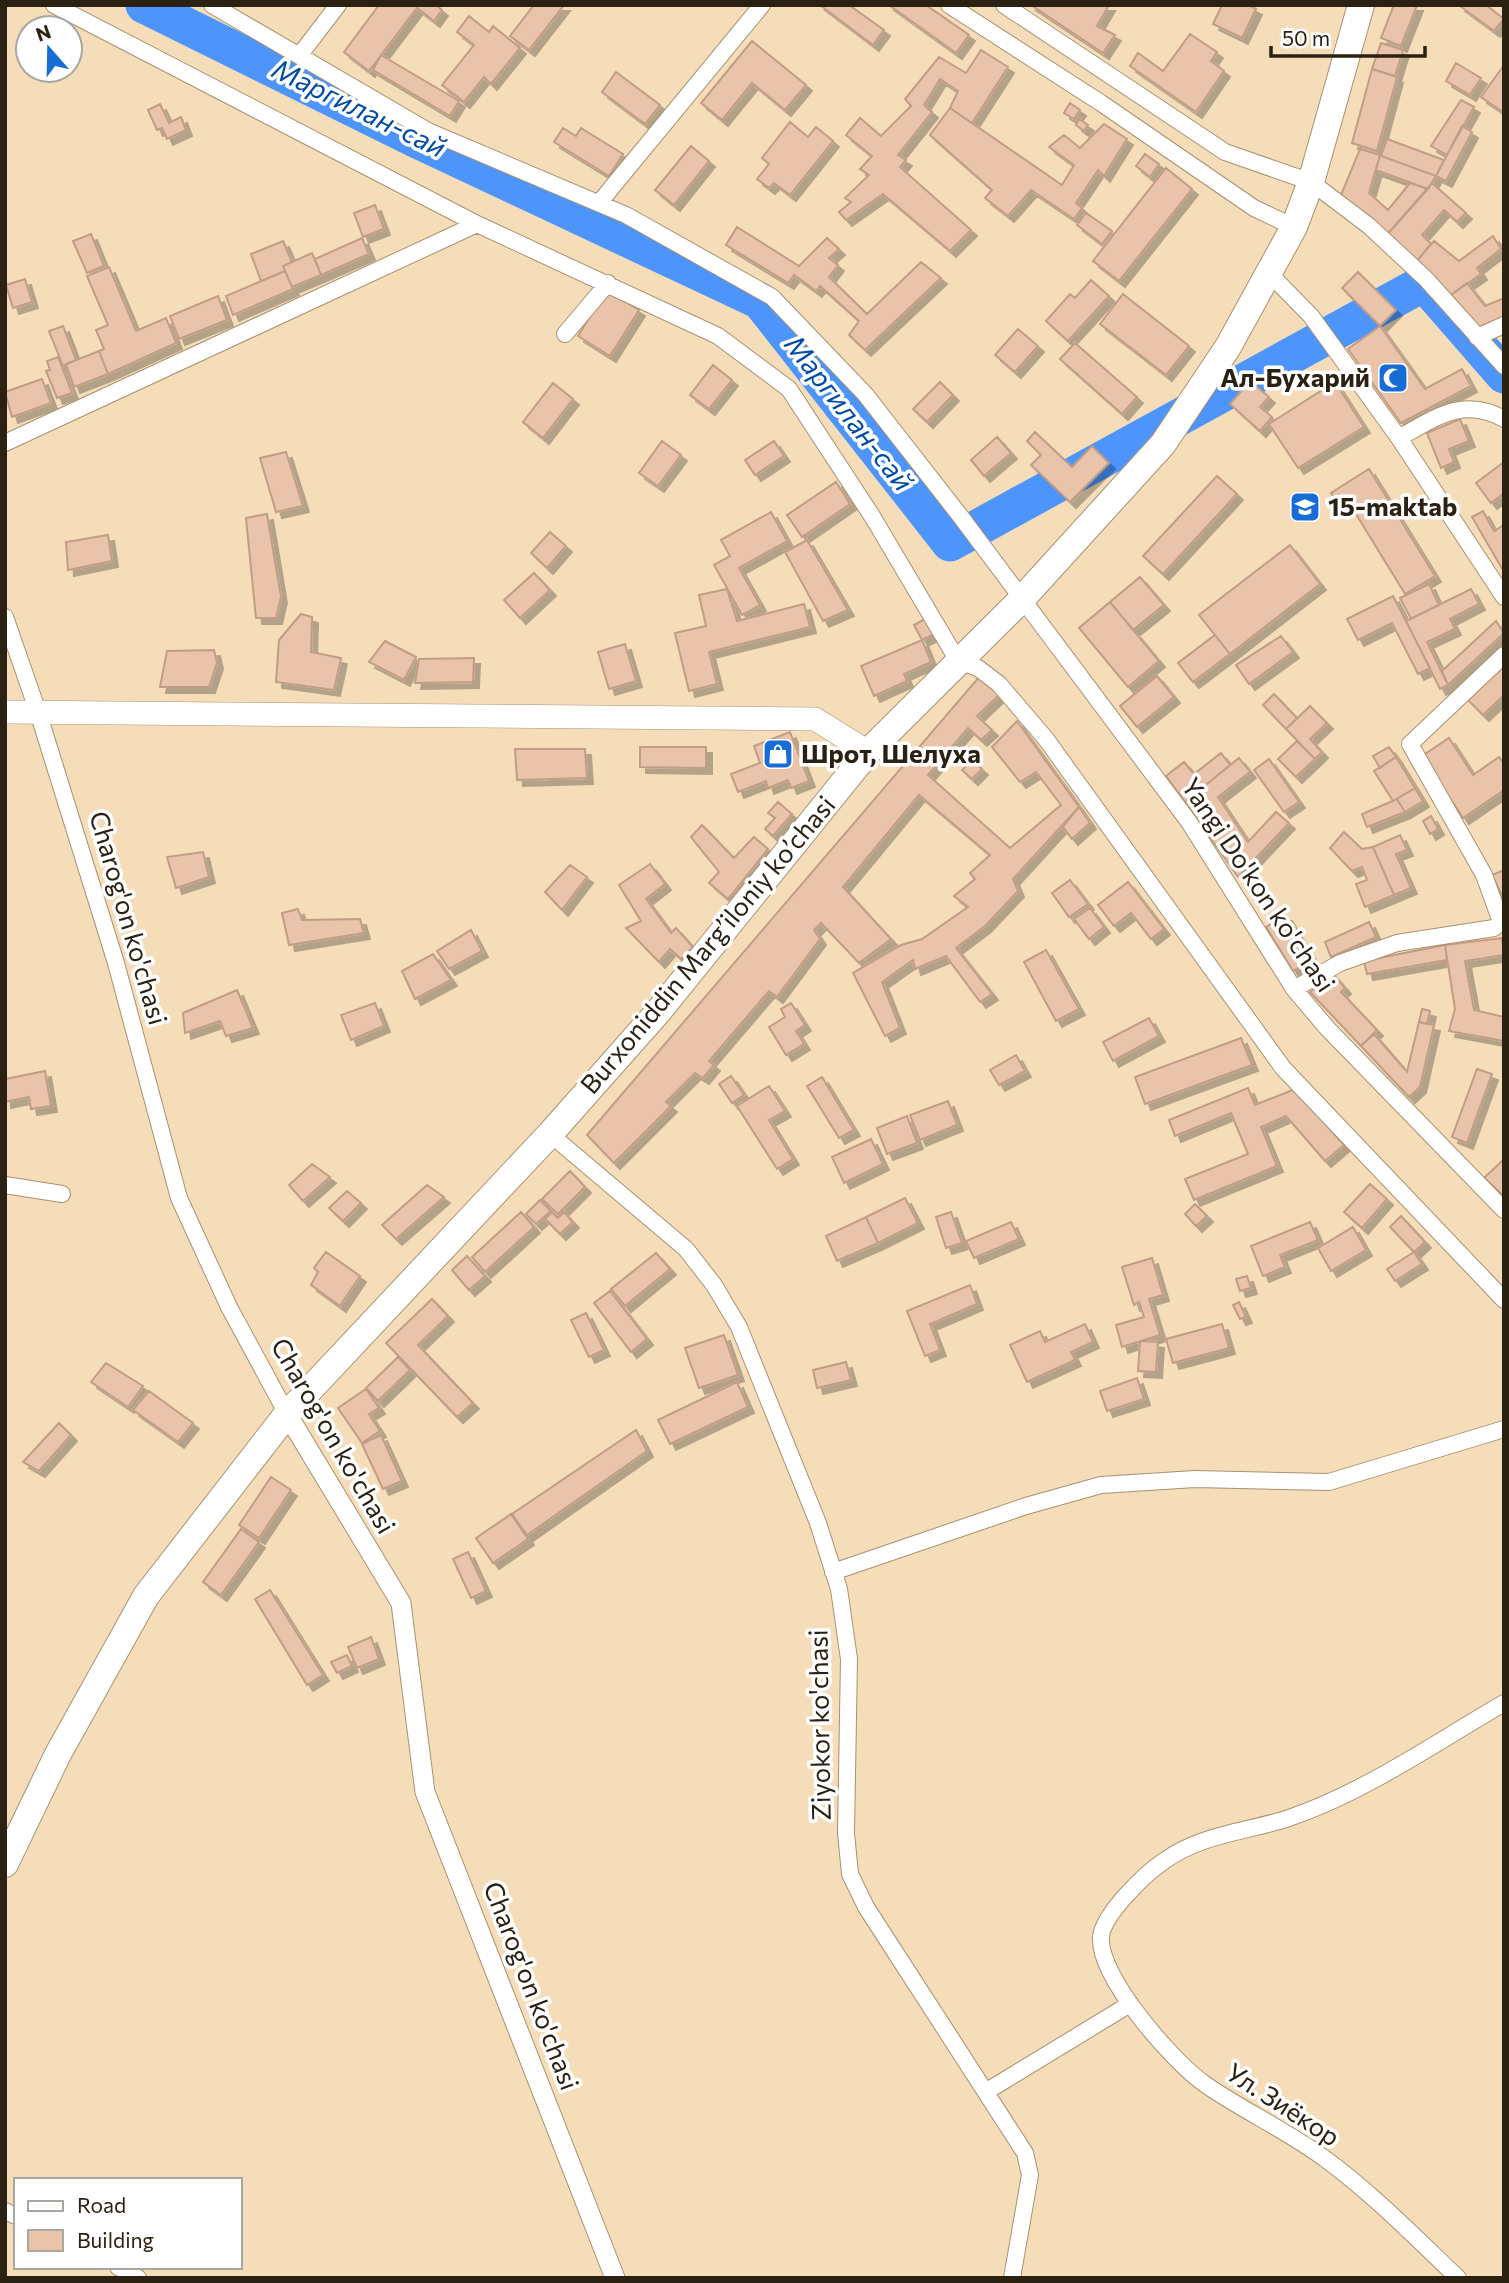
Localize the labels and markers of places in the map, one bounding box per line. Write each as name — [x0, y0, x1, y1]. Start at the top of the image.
place label: Ал-Бухарий — [1220, 361, 1370, 392]
mosque icon: Ал-Бухарий — [1376, 361, 1410, 395]
school or university icon: 15-maktab — [1288, 490, 1322, 524]
place label: 15-maktab — [1328, 490, 1457, 521]
shop icon: Шрот, Шелуха — [761, 737, 795, 771]
place label: Шрот, Шелуха — [801, 737, 981, 768]

